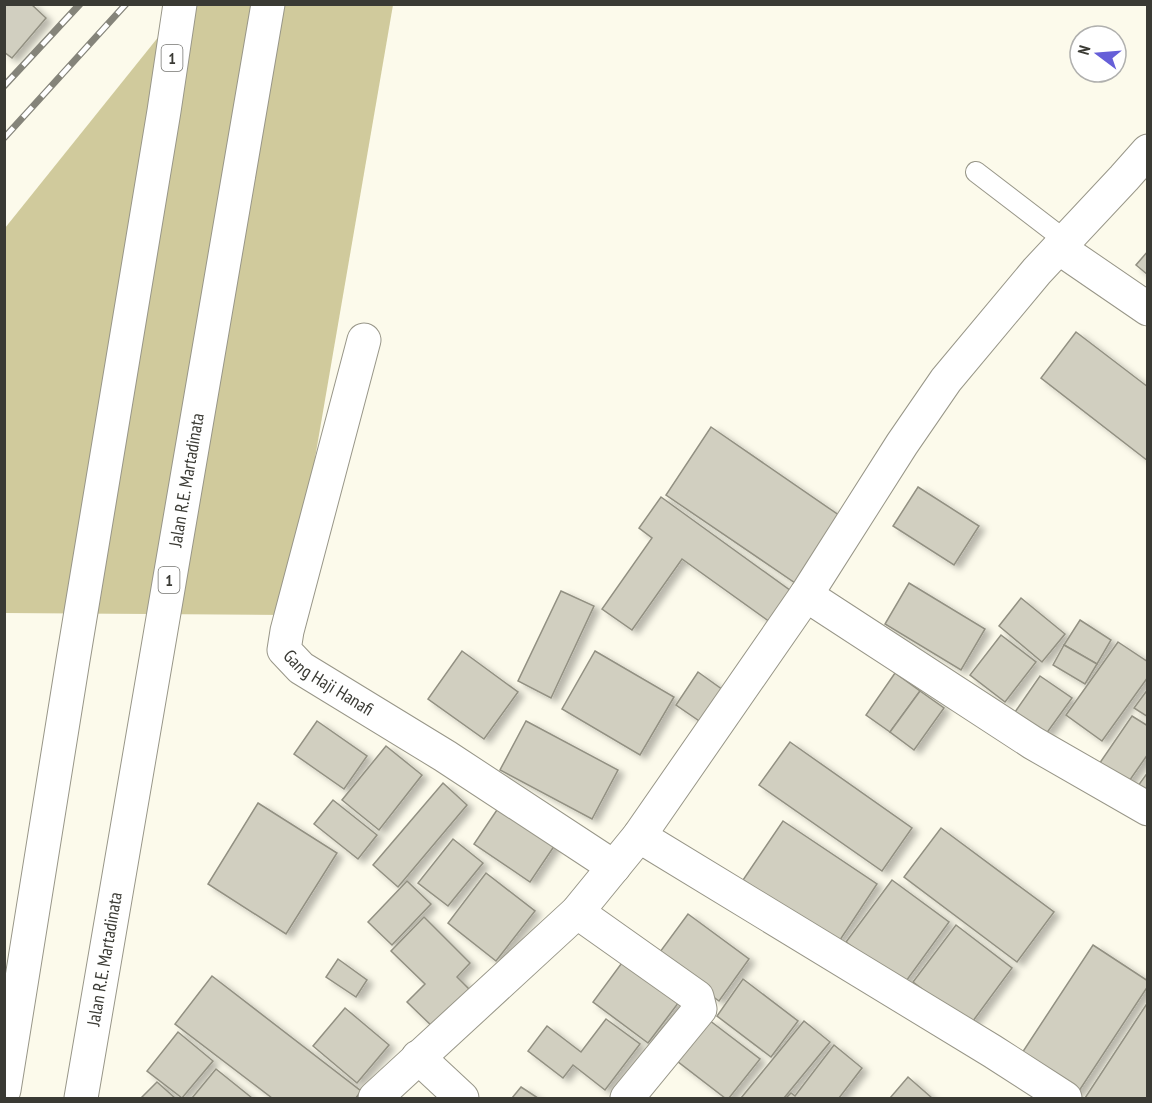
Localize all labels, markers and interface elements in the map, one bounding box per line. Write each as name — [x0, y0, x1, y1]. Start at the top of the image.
north arrow — [1068, 24, 1128, 84]
text: N — [1073, 43, 1094, 57]
road number: 1 — [162, 45, 182, 71]
street label: Jalan R.E. Martadinata — [163, 411, 209, 549]
road number: 1 — [158, 567, 180, 593]
street label: Gang Haji Hanafi — [279, 645, 378, 721]
street label: Jalan R.E. Martadinata — [81, 890, 127, 1029]

